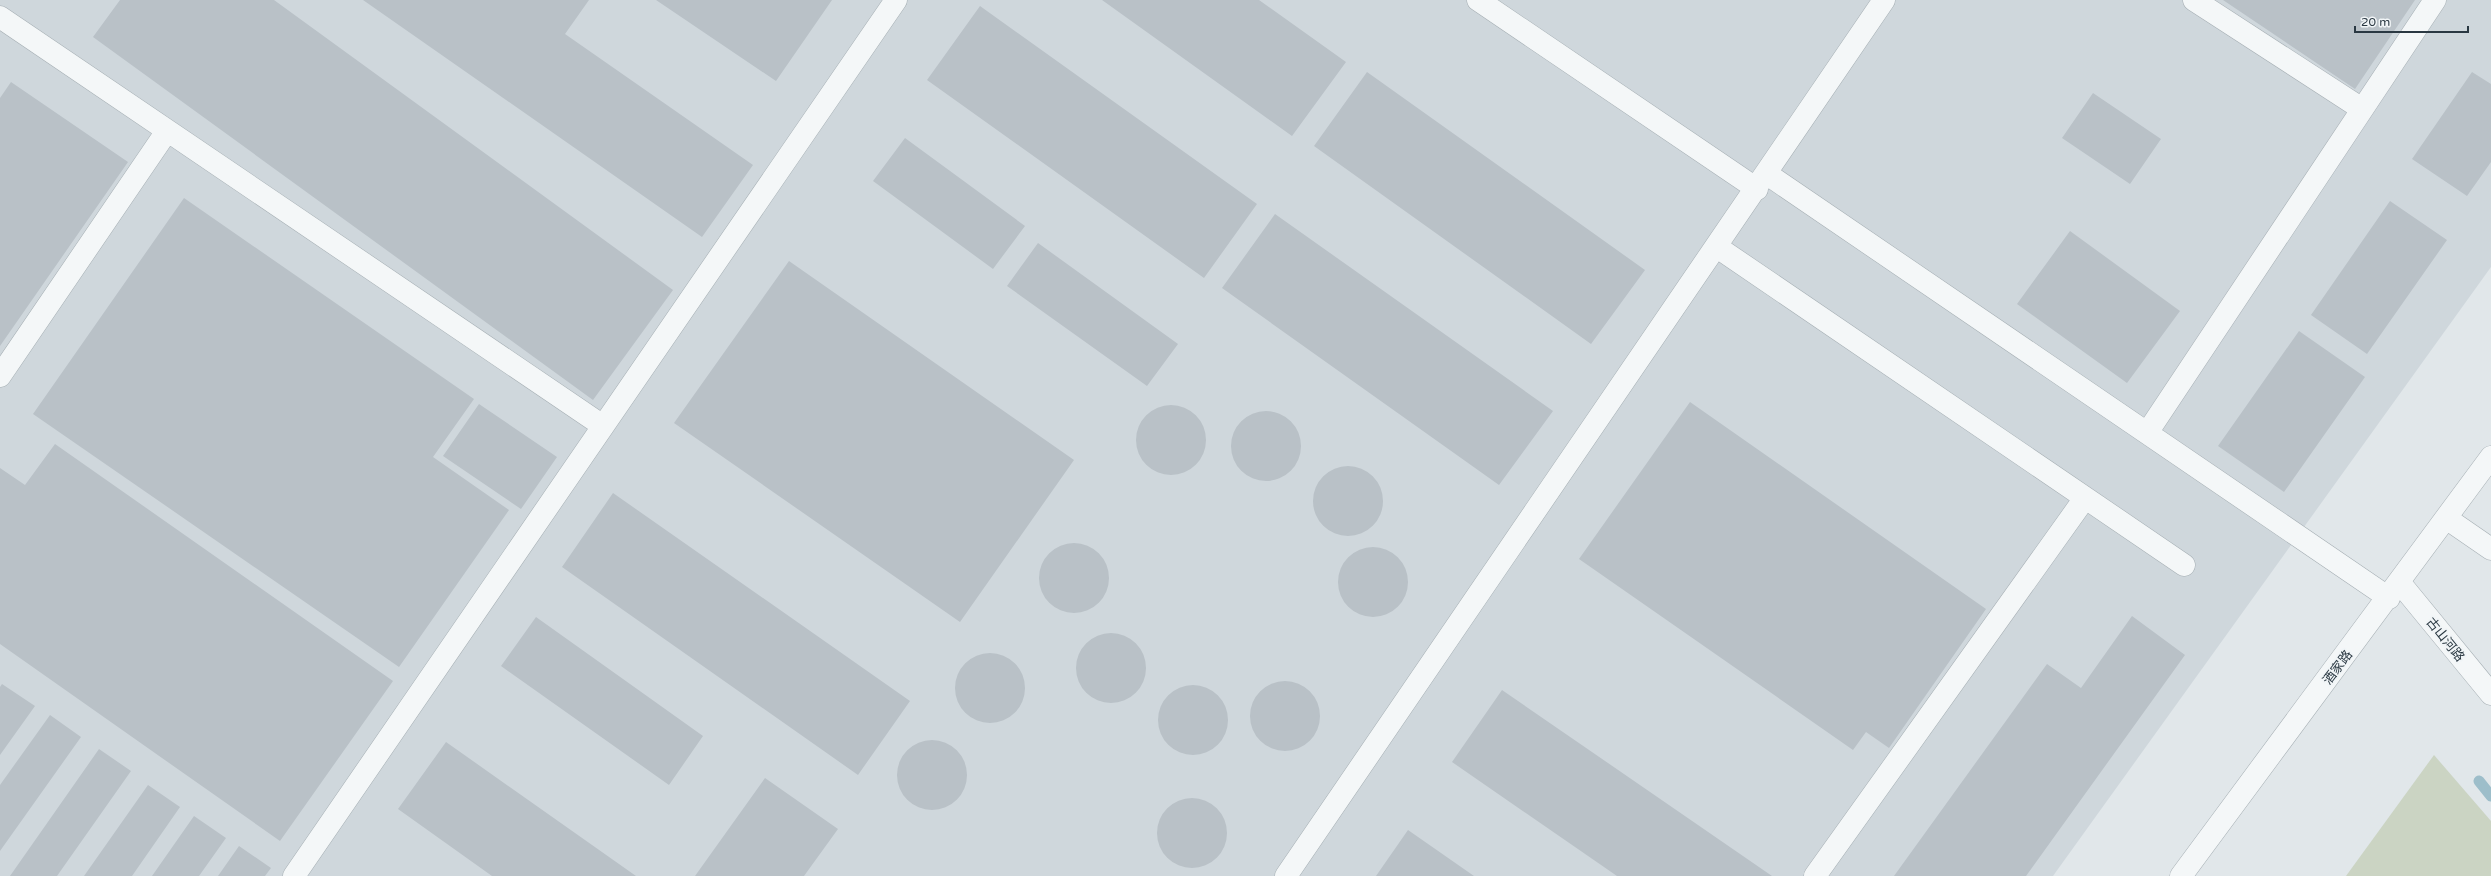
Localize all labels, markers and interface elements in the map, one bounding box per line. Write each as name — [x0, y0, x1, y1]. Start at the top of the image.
scale bar — [2355, 8, 2468, 34]
text: 20 m — [2361, 15, 2390, 29]
street label: 古山河路 — [2423, 614, 2468, 665]
street label: 酒家路 — [2320, 647, 2356, 688]

